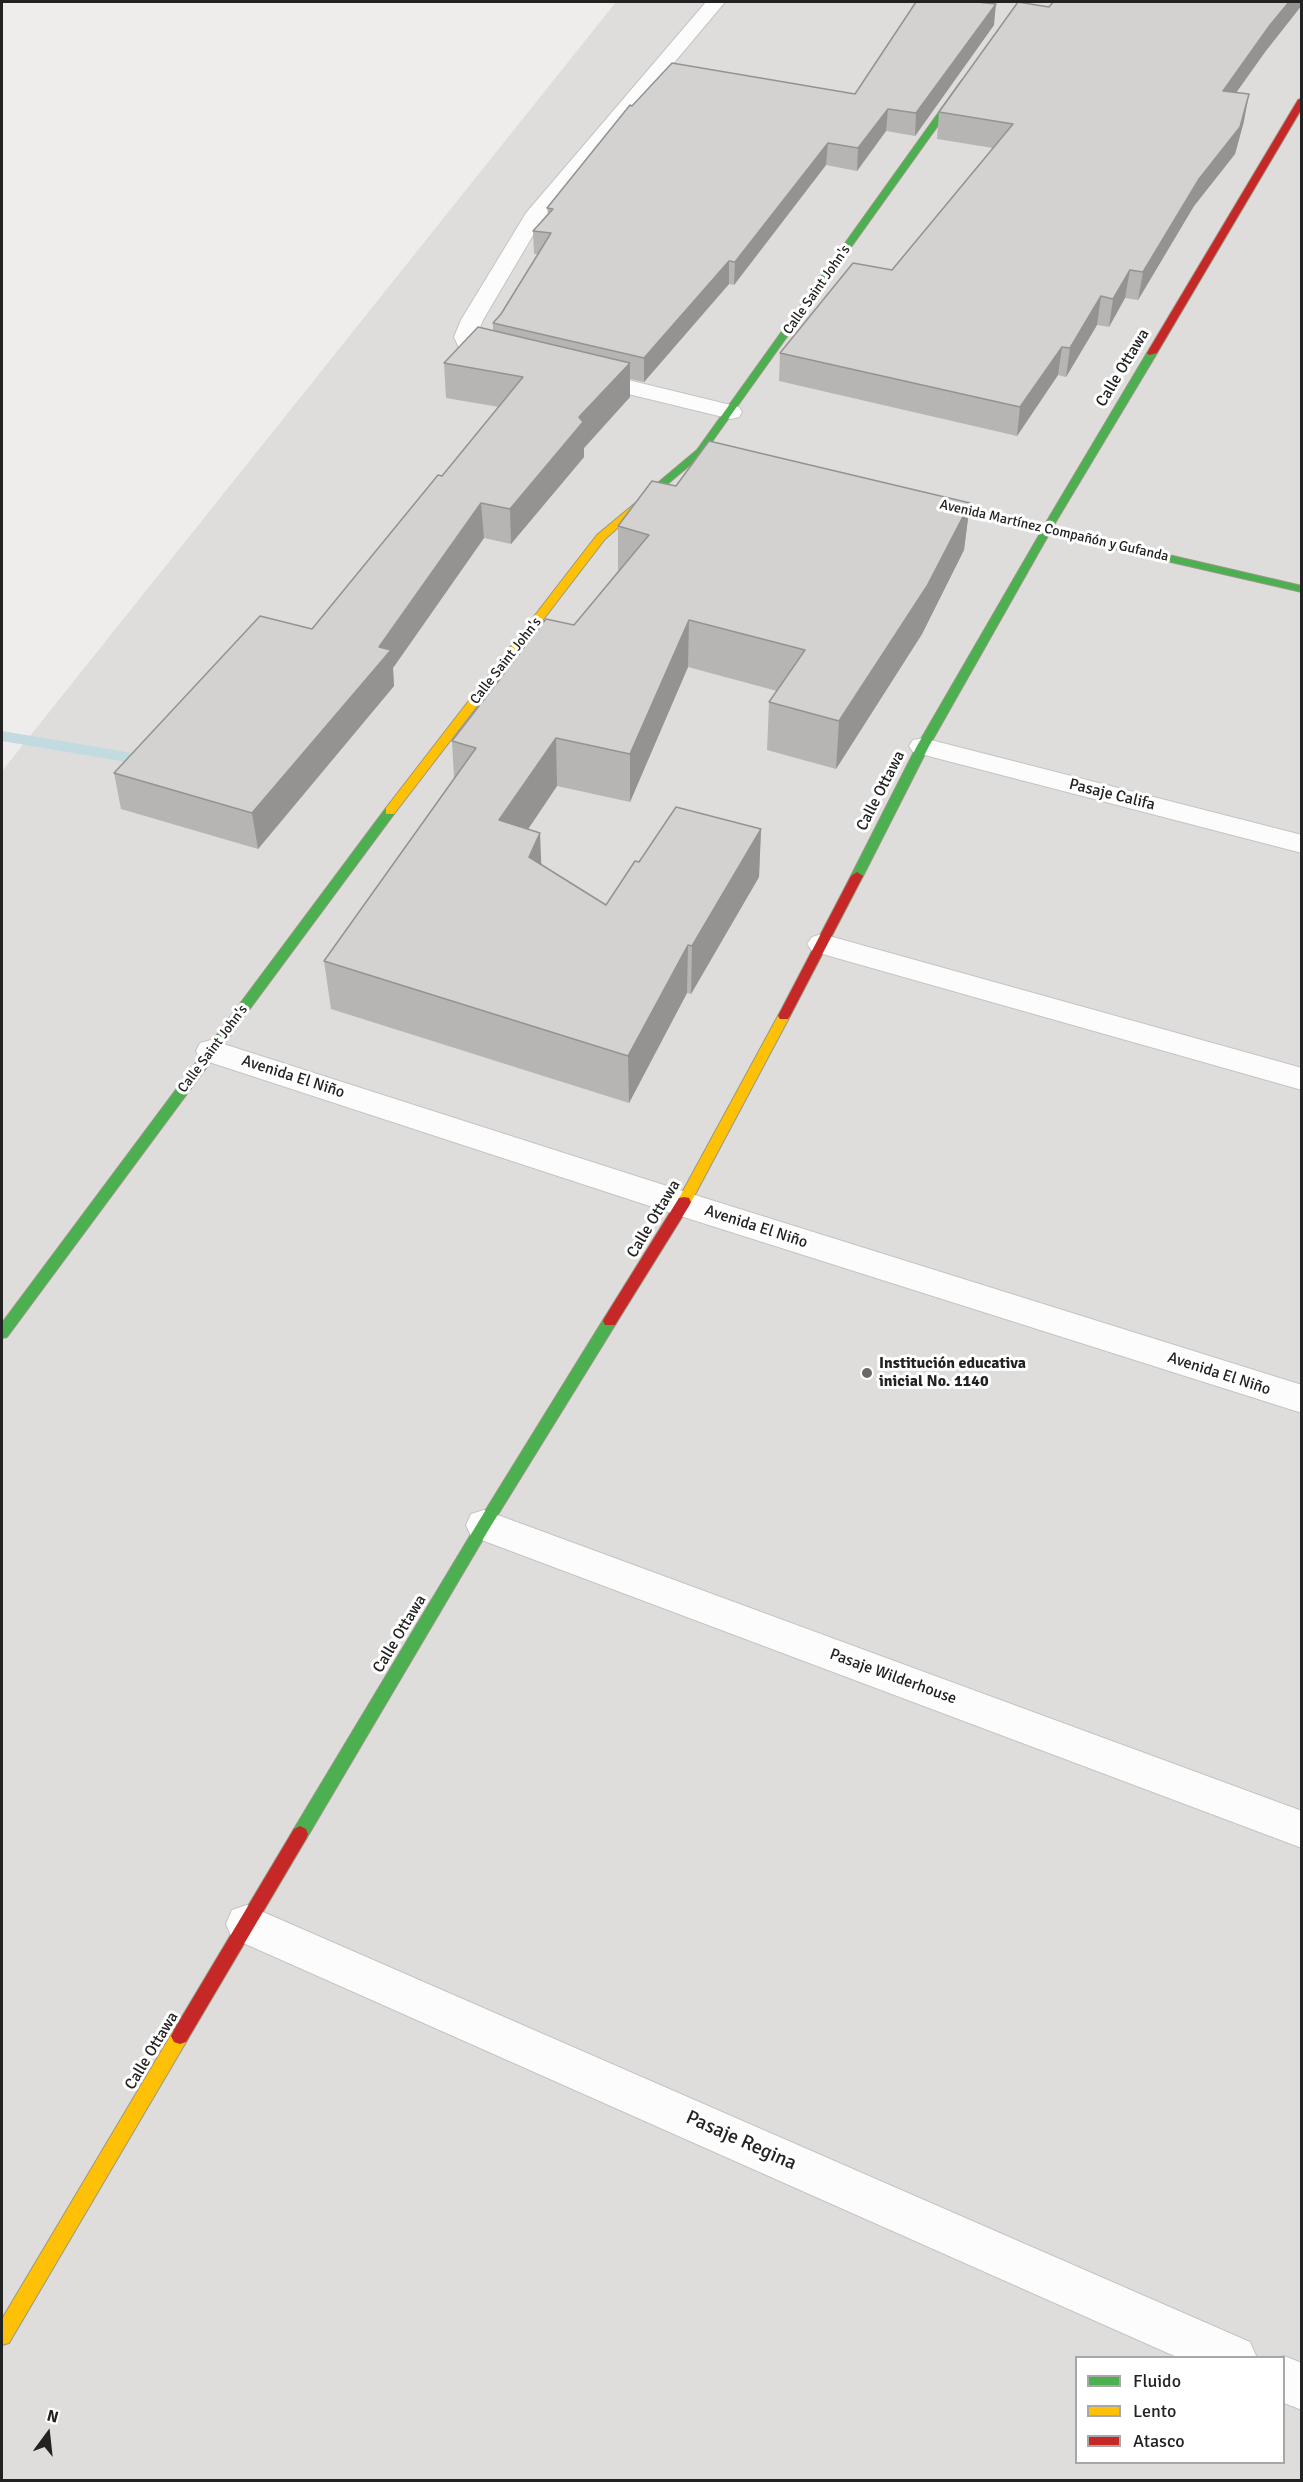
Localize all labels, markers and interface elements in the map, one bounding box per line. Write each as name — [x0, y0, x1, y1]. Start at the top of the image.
street label: Calle Saint John's — [780, 242, 854, 338]
street label: Calle Ottawa — [1092, 326, 1154, 410]
street label: Avenida Martínez Compañón y Gufanda — [938, 496, 1170, 566]
street label: Calle Saint John's — [467, 614, 545, 708]
street label: Calle Ottawa — [853, 748, 909, 834]
street label: Pasaje Califa — [1067, 775, 1157, 815]
street label: Calle Saint John's — [175, 1002, 251, 1096]
street label: Avenida El Niño — [239, 1051, 347, 1103]
street label: Calle Ottawa — [623, 1177, 685, 1261]
street label: Avenida El Niño — [702, 1201, 810, 1253]
street label: Avenida El Niño — [1165, 1348, 1273, 1400]
place label: Institución educativa inicial No. 1140 — [879, 1354, 1026, 1392]
marker: Institución educativa inicial No. 1140 — [860, 1366, 874, 1380]
street label: Calle Ottawa — [369, 1592, 431, 1676]
street label: Pasaje Wilderhouse — [827, 1645, 959, 1709]
street label: Calle Ottawa — [121, 2009, 183, 2093]
street label: Pasaje Regina — [682, 2106, 800, 2176]
legend — [1075, 2356, 1285, 2464]
text: Fluido — [1133, 2370, 1181, 2392]
text: Lento — [1133, 2400, 1176, 2422]
north arrow — [18, 2404, 78, 2464]
text: N — [45, 2406, 61, 2428]
text: Atasco — [1133, 2430, 1185, 2452]

